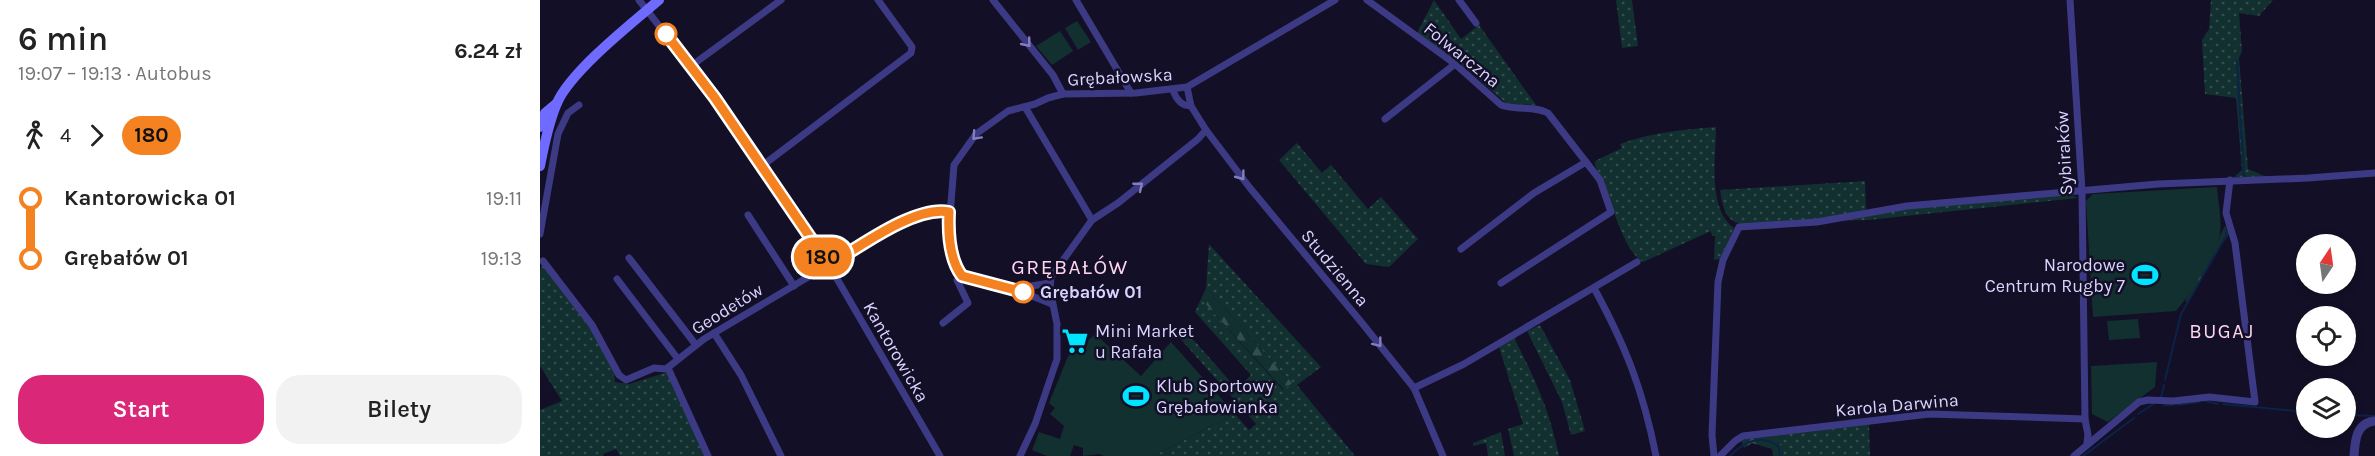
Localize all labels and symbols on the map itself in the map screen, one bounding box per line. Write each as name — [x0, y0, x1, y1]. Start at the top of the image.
street label: Folwarczna — [1419, 18, 1505, 92]
unlabelled marker — [655, 23, 677, 45]
one-way arrow — [1019, 36, 1030, 47]
street label: Grębałowska — [1067, 63, 1173, 91]
street label: Sybiraków — [2051, 110, 2077, 196]
one-way arrow — [972, 128, 983, 139]
one-way arrow — [1234, 169, 1245, 180]
one-way arrow — [1132, 183, 1143, 194]
street label: Studzienna — [1296, 225, 1374, 311]
north arrow — [2296, 234, 2356, 294]
line badge: 180 — [788, 238, 858, 276]
place label: Narodowe Centrum Rugby 7 — [1985, 254, 2126, 297]
district label: GRĘBAŁÓW — [1011, 255, 1129, 279]
sports icon: Narodowe Centrum Rugby 7 — [2130, 260, 2160, 290]
street label: Geodetów — [687, 278, 767, 340]
marker: Grębałów 01 — [1012, 281, 1034, 303]
place label: Grębałów 01 — [1040, 281, 1142, 303]
street label: Kantorowicka — [858, 298, 934, 406]
place label: Mini Market u Rafała — [1095, 320, 1194, 363]
district label: BUGAJ — [2189, 320, 2255, 343]
supermarket icon: Mini Market u Rafała — [1060, 326, 1090, 356]
one-way arrow — [1371, 336, 1382, 347]
place label: Klub Sportowy Grębałowianka — [1156, 375, 1278, 418]
sports icon: Klub Sportowy Grębałowianka — [1121, 381, 1151, 411]
street label: Karola Darwina — [1834, 389, 1960, 421]

